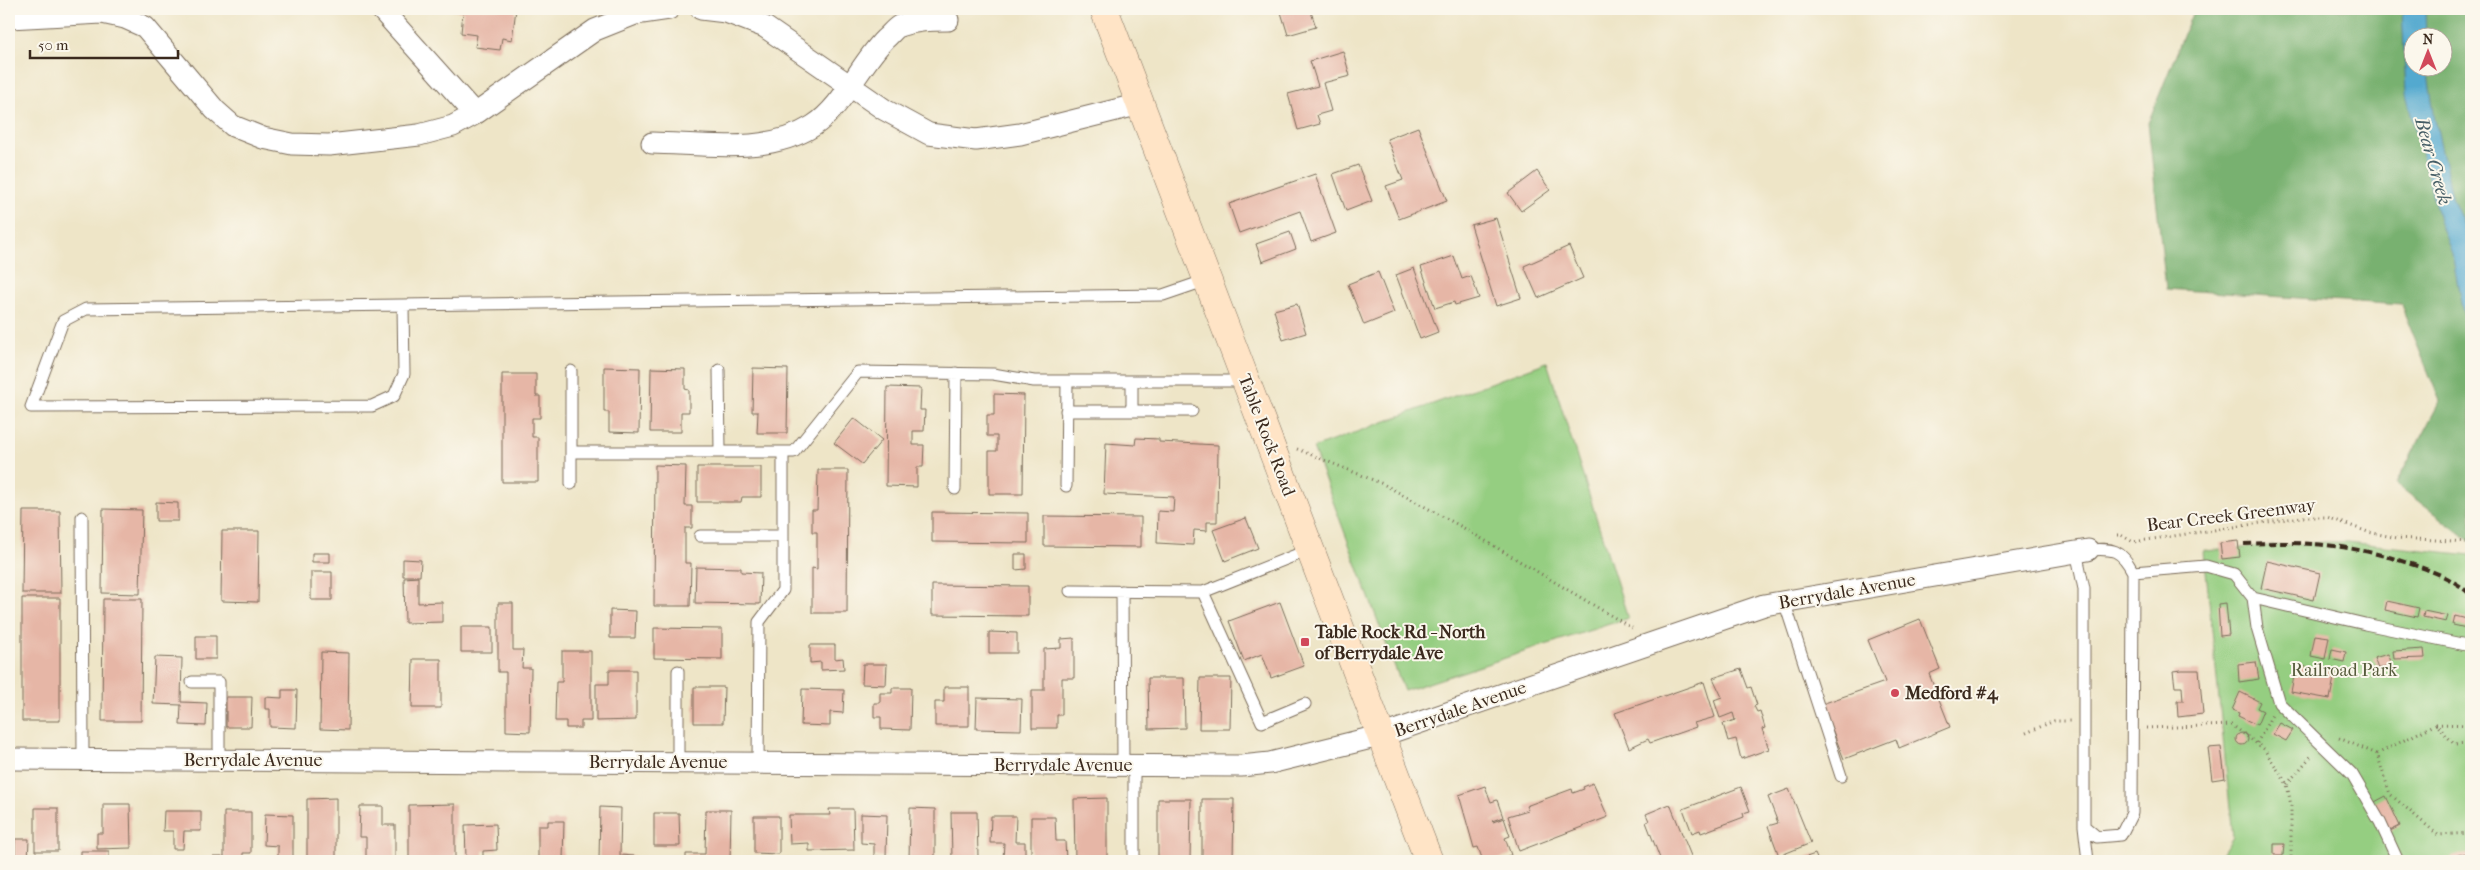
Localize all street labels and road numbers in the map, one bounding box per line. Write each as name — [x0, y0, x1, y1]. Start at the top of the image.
street label: Table Rock Road — [1234, 371, 1299, 499]
street label: Bear Creek Greenway — [2145, 495, 2318, 536]
street label: Berrydale Avenue — [1777, 569, 1917, 614]
street label: Berrydale Avenue — [1391, 677, 1529, 742]
street label: Berrydale Avenue — [184, 750, 322, 771]
street label: Berrydale Avenue — [589, 752, 727, 773]
street label: Berrydale Avenue — [994, 755, 1132, 776]

